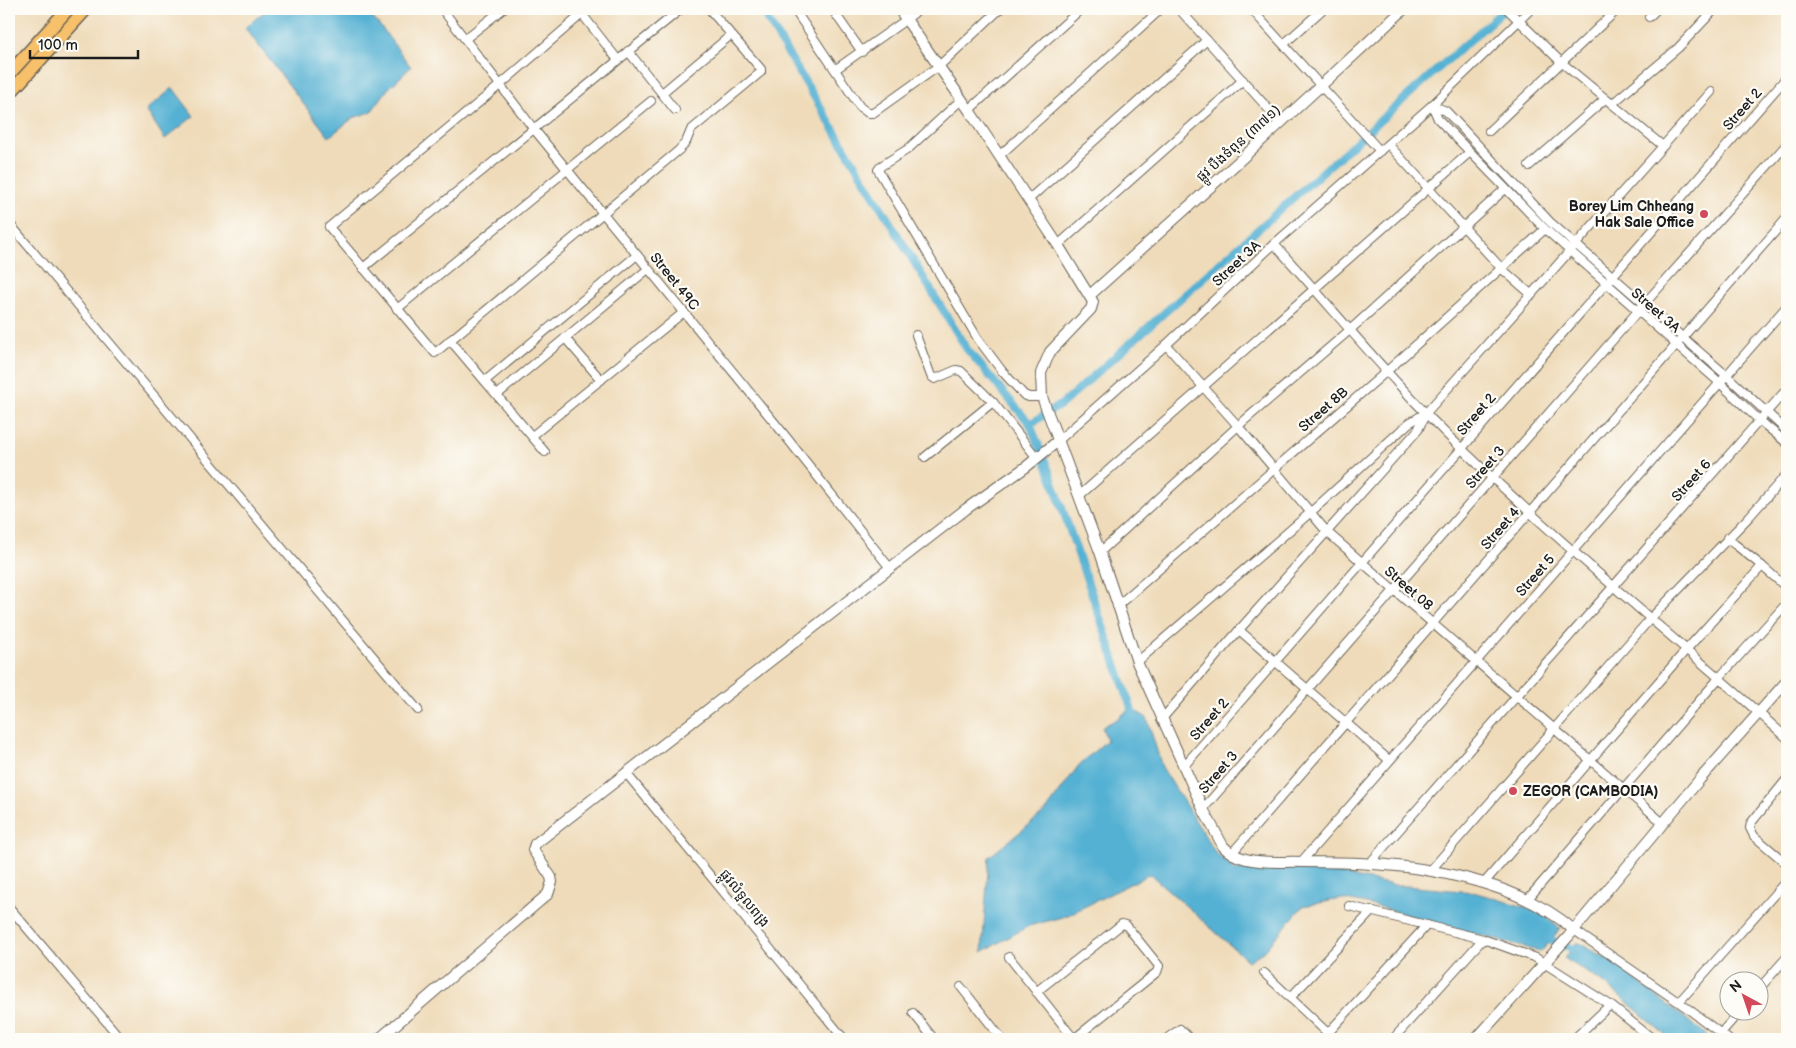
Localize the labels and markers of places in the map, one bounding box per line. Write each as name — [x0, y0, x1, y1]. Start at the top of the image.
place label: Borey Lim Chheang Hak Sale Office — [1569, 198, 1694, 231]
marker: Borey Lim Chheang Hak Sale Office — [1698, 208, 1710, 220]
place label: ZEGOR (CAMBODIA) — [1523, 783, 1658, 800]
marker: ZEGOR (CAMBODIA) — [1507, 785, 1519, 797]

